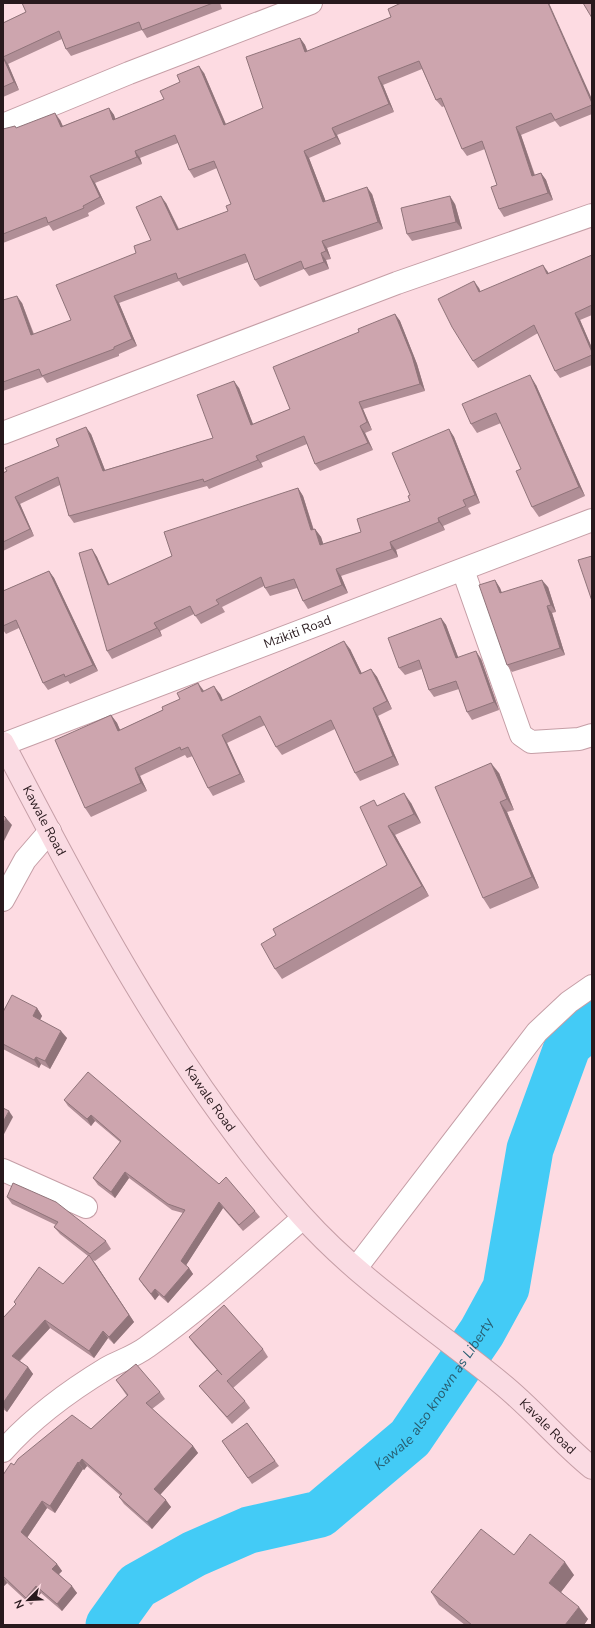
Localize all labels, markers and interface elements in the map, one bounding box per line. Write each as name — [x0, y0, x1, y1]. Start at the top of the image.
street label: Mzikiti Road — [261, 611, 334, 653]
street label: Kawale Road — [18, 782, 70, 859]
street label: Kawale Road — [180, 1062, 239, 1136]
water label: Kawale also known as Liberty — [370, 1314, 498, 1474]
street label: Kavale Road — [515, 1395, 580, 1459]
north arrow — [8, 1580, 48, 1620]
text: N — [11, 1597, 28, 1611]

